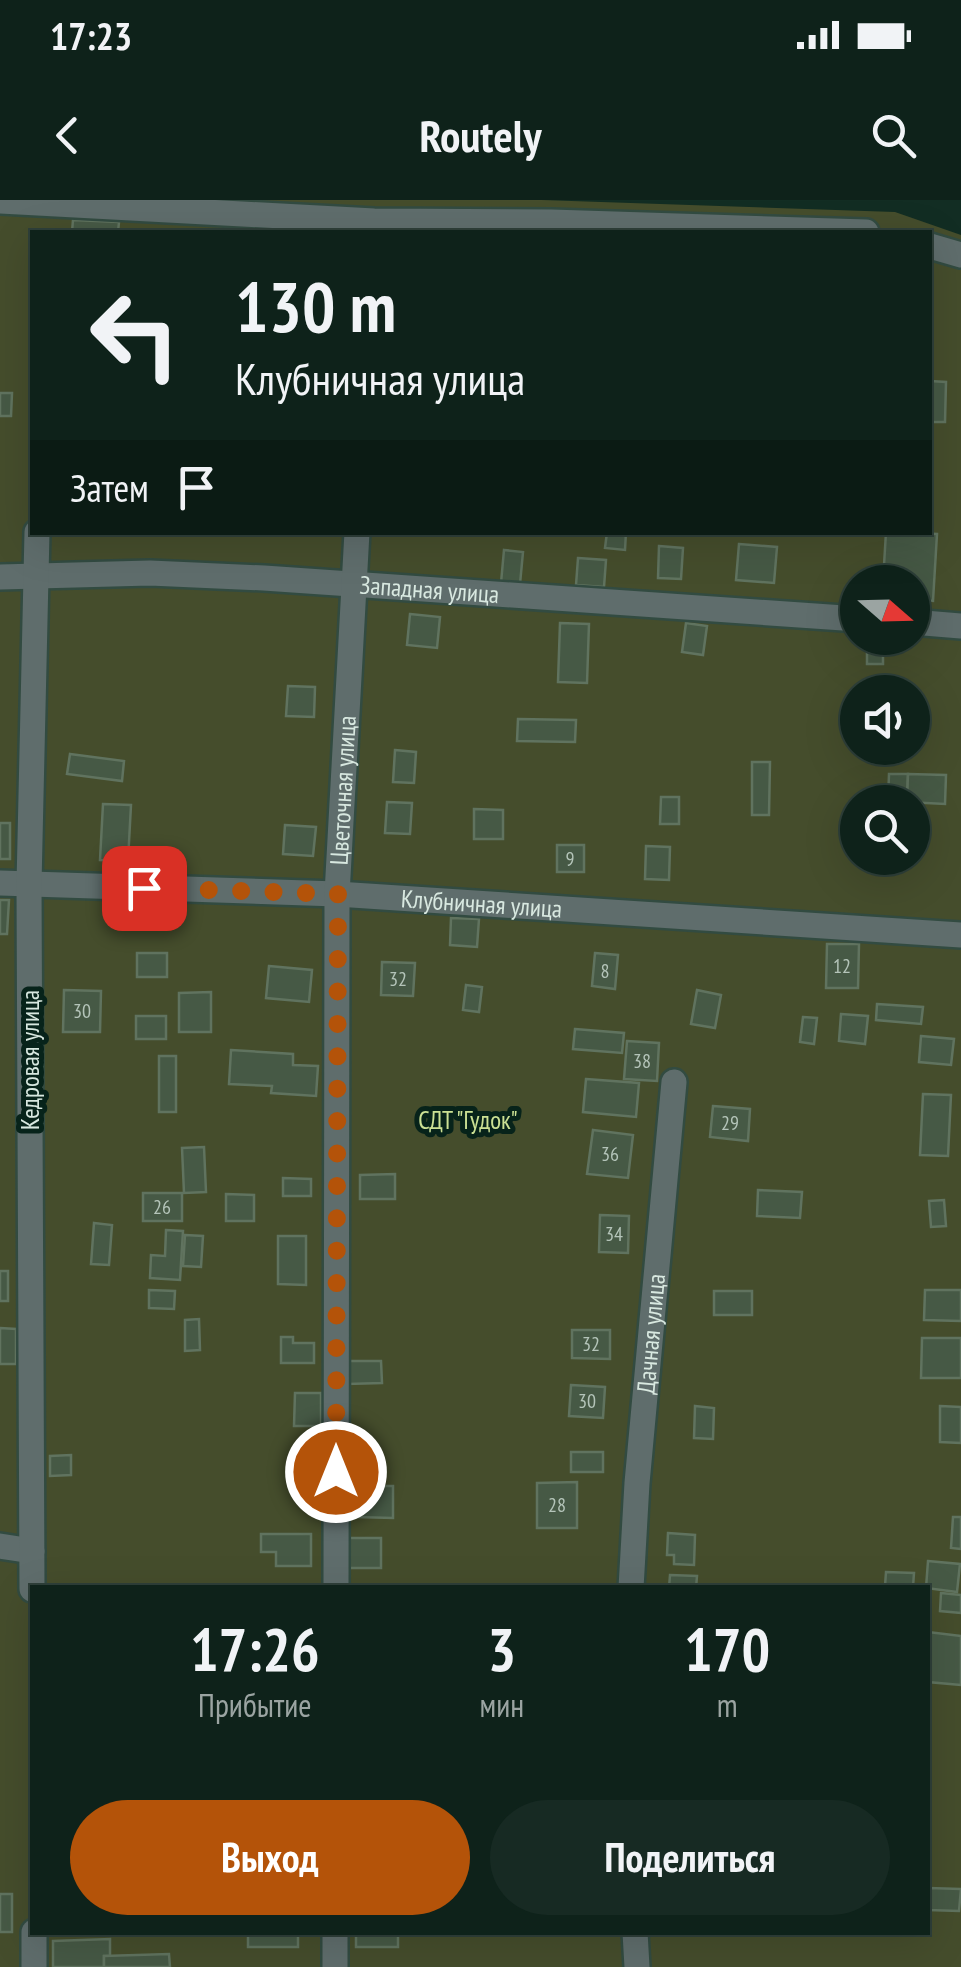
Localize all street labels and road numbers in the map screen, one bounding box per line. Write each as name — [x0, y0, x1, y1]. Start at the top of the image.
street label: Западная улица — [359, 569, 500, 610]
street label: Цветочная улица — [323, 715, 363, 866]
street label: Клубничная улица — [400, 882, 563, 925]
street label: Кедровая улица — [14, 990, 46, 1130]
street label: Дачная улица — [629, 1272, 672, 1395]

